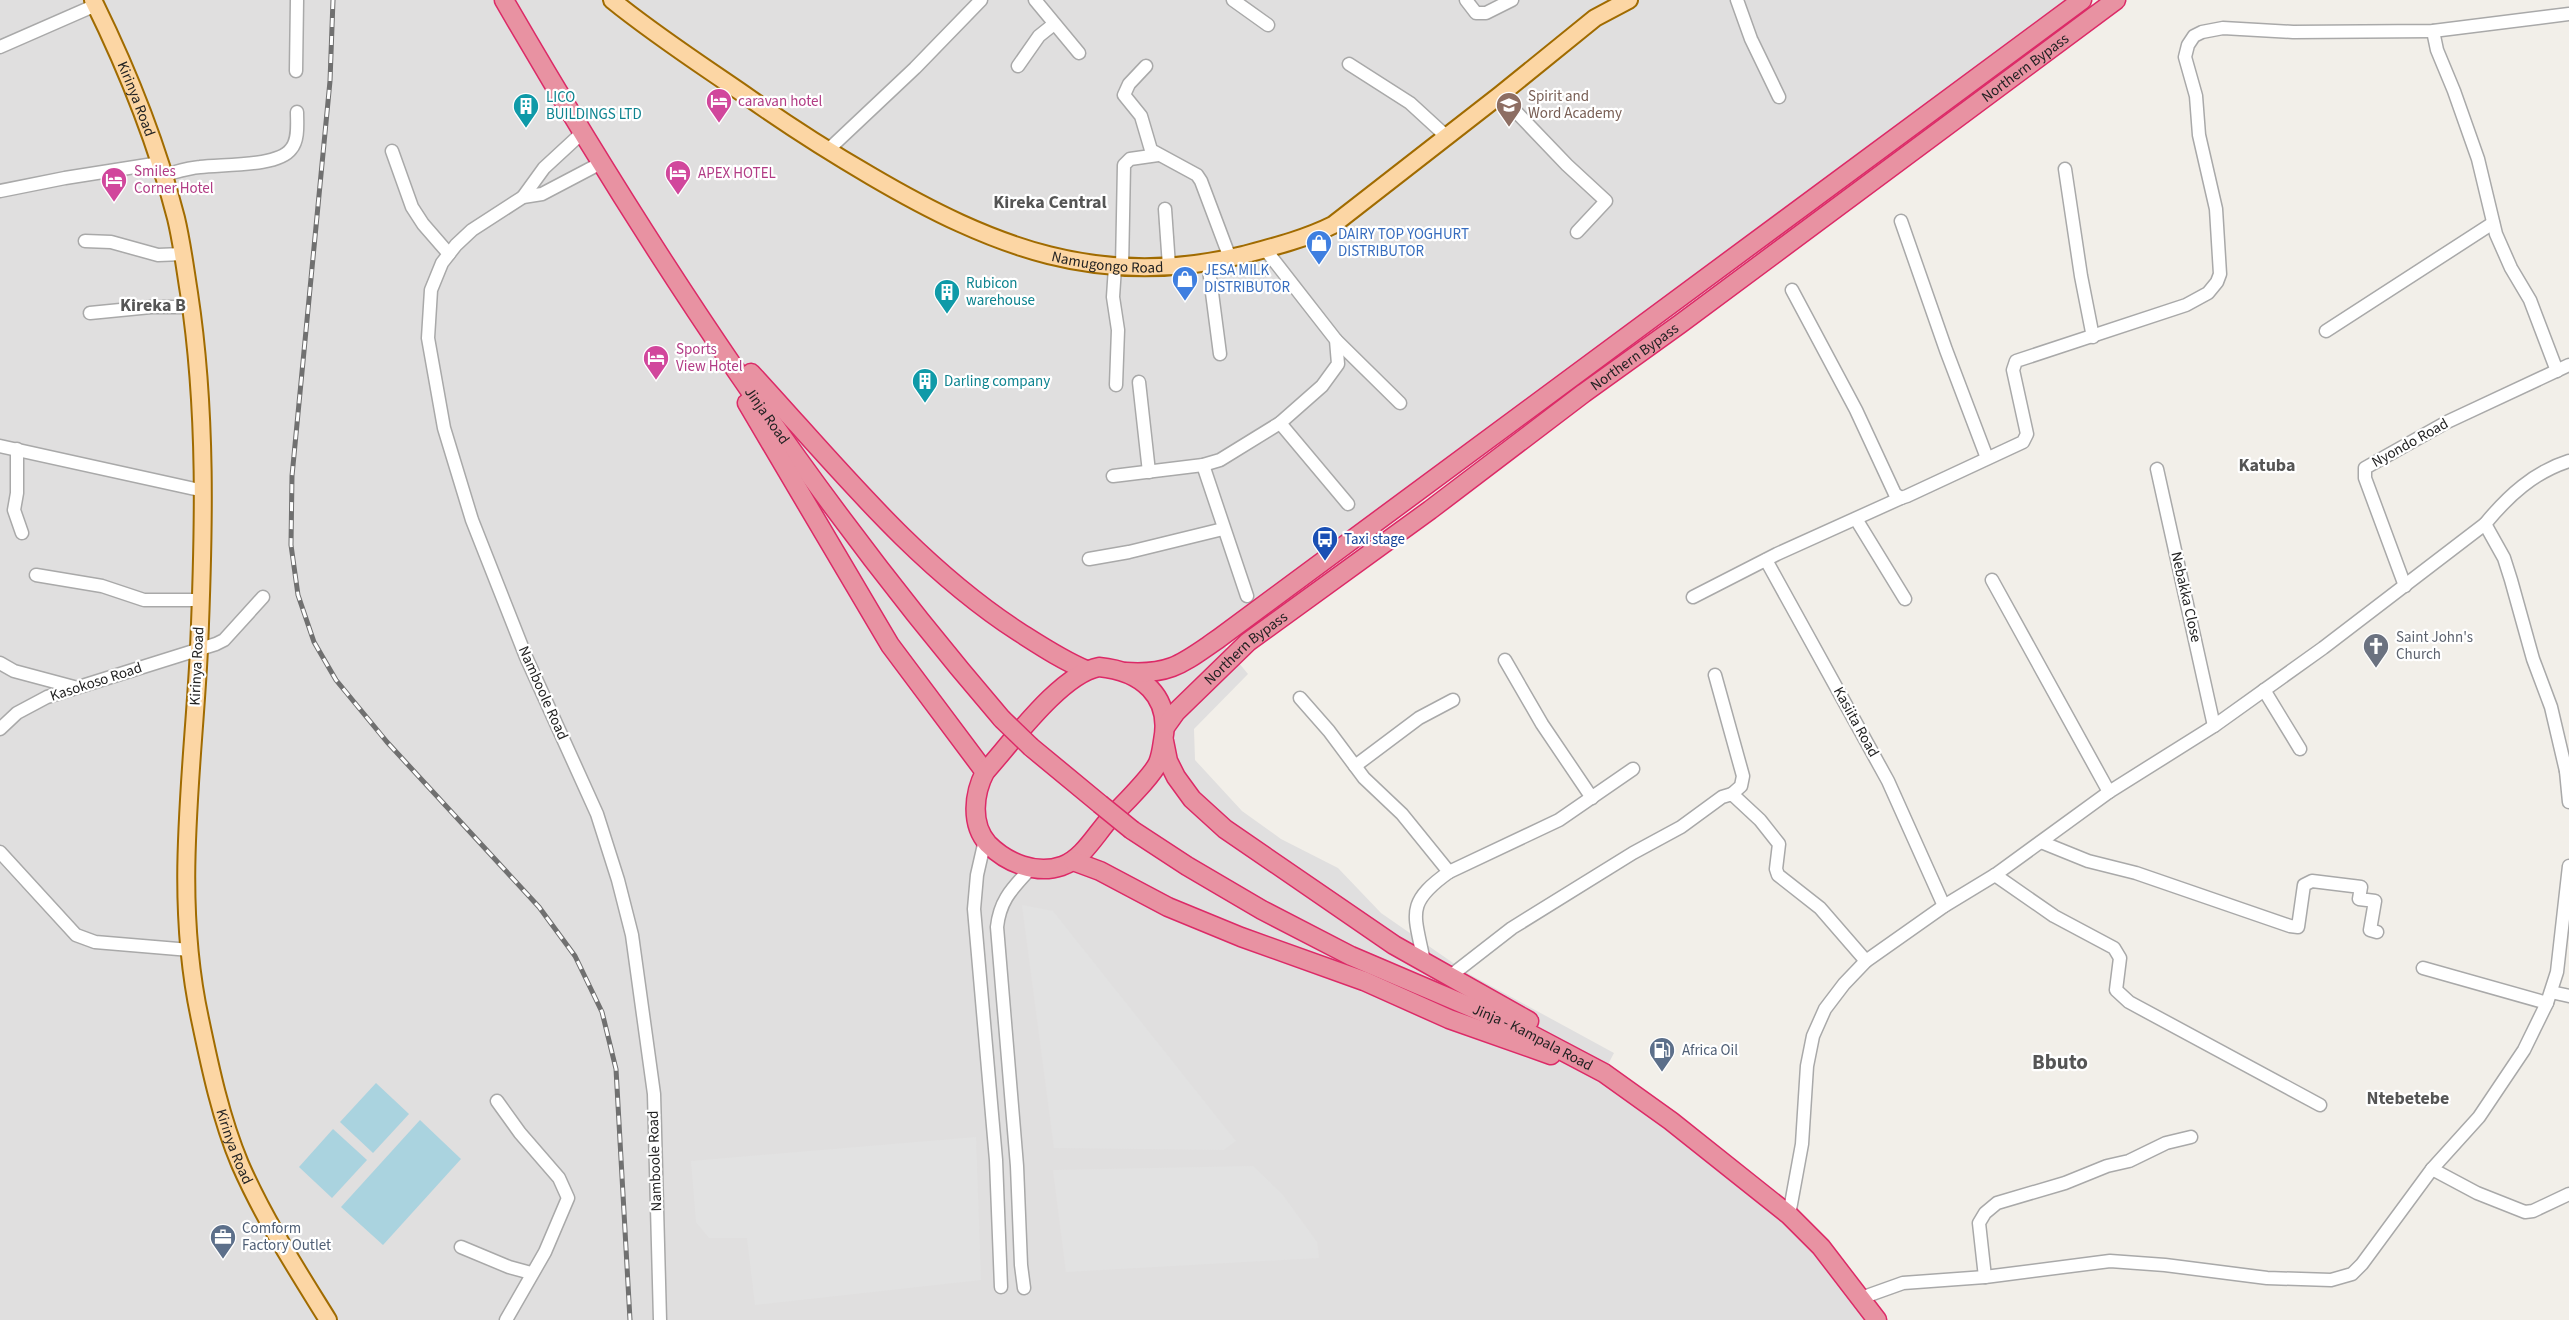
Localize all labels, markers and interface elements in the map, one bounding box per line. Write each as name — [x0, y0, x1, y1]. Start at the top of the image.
street label: Northern Bypass — [1977, 28, 2073, 107]
street label: Kirinya Road — [112, 58, 161, 139]
hotel icon: caravan hotel — [704, 86, 734, 124]
place label: Spirit and Word Academy — [1528, 86, 1622, 124]
place label: LICO BUILDINGS LTD — [546, 87, 642, 125]
school or university icon: Spirit and Word Academy — [1494, 90, 1524, 128]
building icon: LICO BUILDINGS LTD — [511, 91, 541, 129]
place label: caravan hotel — [738, 91, 822, 112]
hotel icon: APEX HOTEL — [663, 158, 693, 196]
place label: Smiles Corner Hotel — [134, 161, 214, 199]
place label: APEX HOTEL — [698, 163, 776, 184]
hotel icon: Smiles Corner Hotel — [99, 165, 129, 203]
district label: Kireka Central — [993, 190, 1107, 215]
place label: DAIRY TOP YOGHURT DISTRIBUTOR — [1338, 224, 1469, 262]
shop icon: DAIRY TOP YOGHURT DISTRIBUTOR — [1304, 228, 1334, 266]
street label: Namugongo Road — [1050, 246, 1164, 278]
place label: JESA MILK DISTRIBUTOR — [1204, 260, 1291, 298]
shop icon: JESA MILK DISTRIBUTOR — [1170, 264, 1200, 302]
place label: Rubicon warehouse — [966, 273, 1035, 311]
building icon: Rubicon warehouse — [932, 277, 962, 315]
district label: Kireka B — [120, 293, 186, 318]
street label: Northern Bypass — [1586, 318, 1683, 396]
place label: Sports View Hotel — [676, 339, 743, 377]
hotel icon: Sports View Hotel — [641, 343, 671, 381]
building icon: Darling company — [910, 366, 940, 404]
place label: Darling company — [944, 371, 1050, 392]
street label: Jinja Road — [740, 383, 795, 448]
street label: Nyondo Road — [2368, 413, 2452, 473]
district label: Katuba — [2239, 453, 2295, 478]
bus stop icon: Taxi stage — [1310, 524, 1340, 562]
place label: Taxi stage — [1344, 529, 1405, 550]
street label: Nebakka Close — [2165, 550, 2207, 644]
street label: Northern Bypass — [1199, 606, 1292, 690]
street label: Kirinya Road — [184, 626, 210, 706]
place label: Saint John's Church — [2396, 627, 2473, 665]
church icon: Saint John's Church — [2361, 631, 2391, 669]
street label: Namboole Road — [513, 643, 573, 743]
street label: Kasokoso Road — [47, 657, 145, 707]
street label: Kasiita Road — [1828, 683, 1884, 761]
street label: Jinja - Kampala Road — [1469, 999, 1597, 1076]
fuel station icon: Africa Oil — [1647, 1035, 1677, 1073]
place label: Africa Oil — [1682, 1040, 1738, 1061]
district label: Bbuto — [2032, 1047, 2088, 1077]
district label: Ntebetebe — [2367, 1086, 2449, 1111]
street label: Kirinya Road — [211, 1106, 258, 1188]
street label: Namboole Road — [643, 1110, 667, 1212]
place label: Comform Factory Outlet — [242, 1218, 331, 1256]
office icon: Comform Factory Outlet — [208, 1222, 238, 1260]

